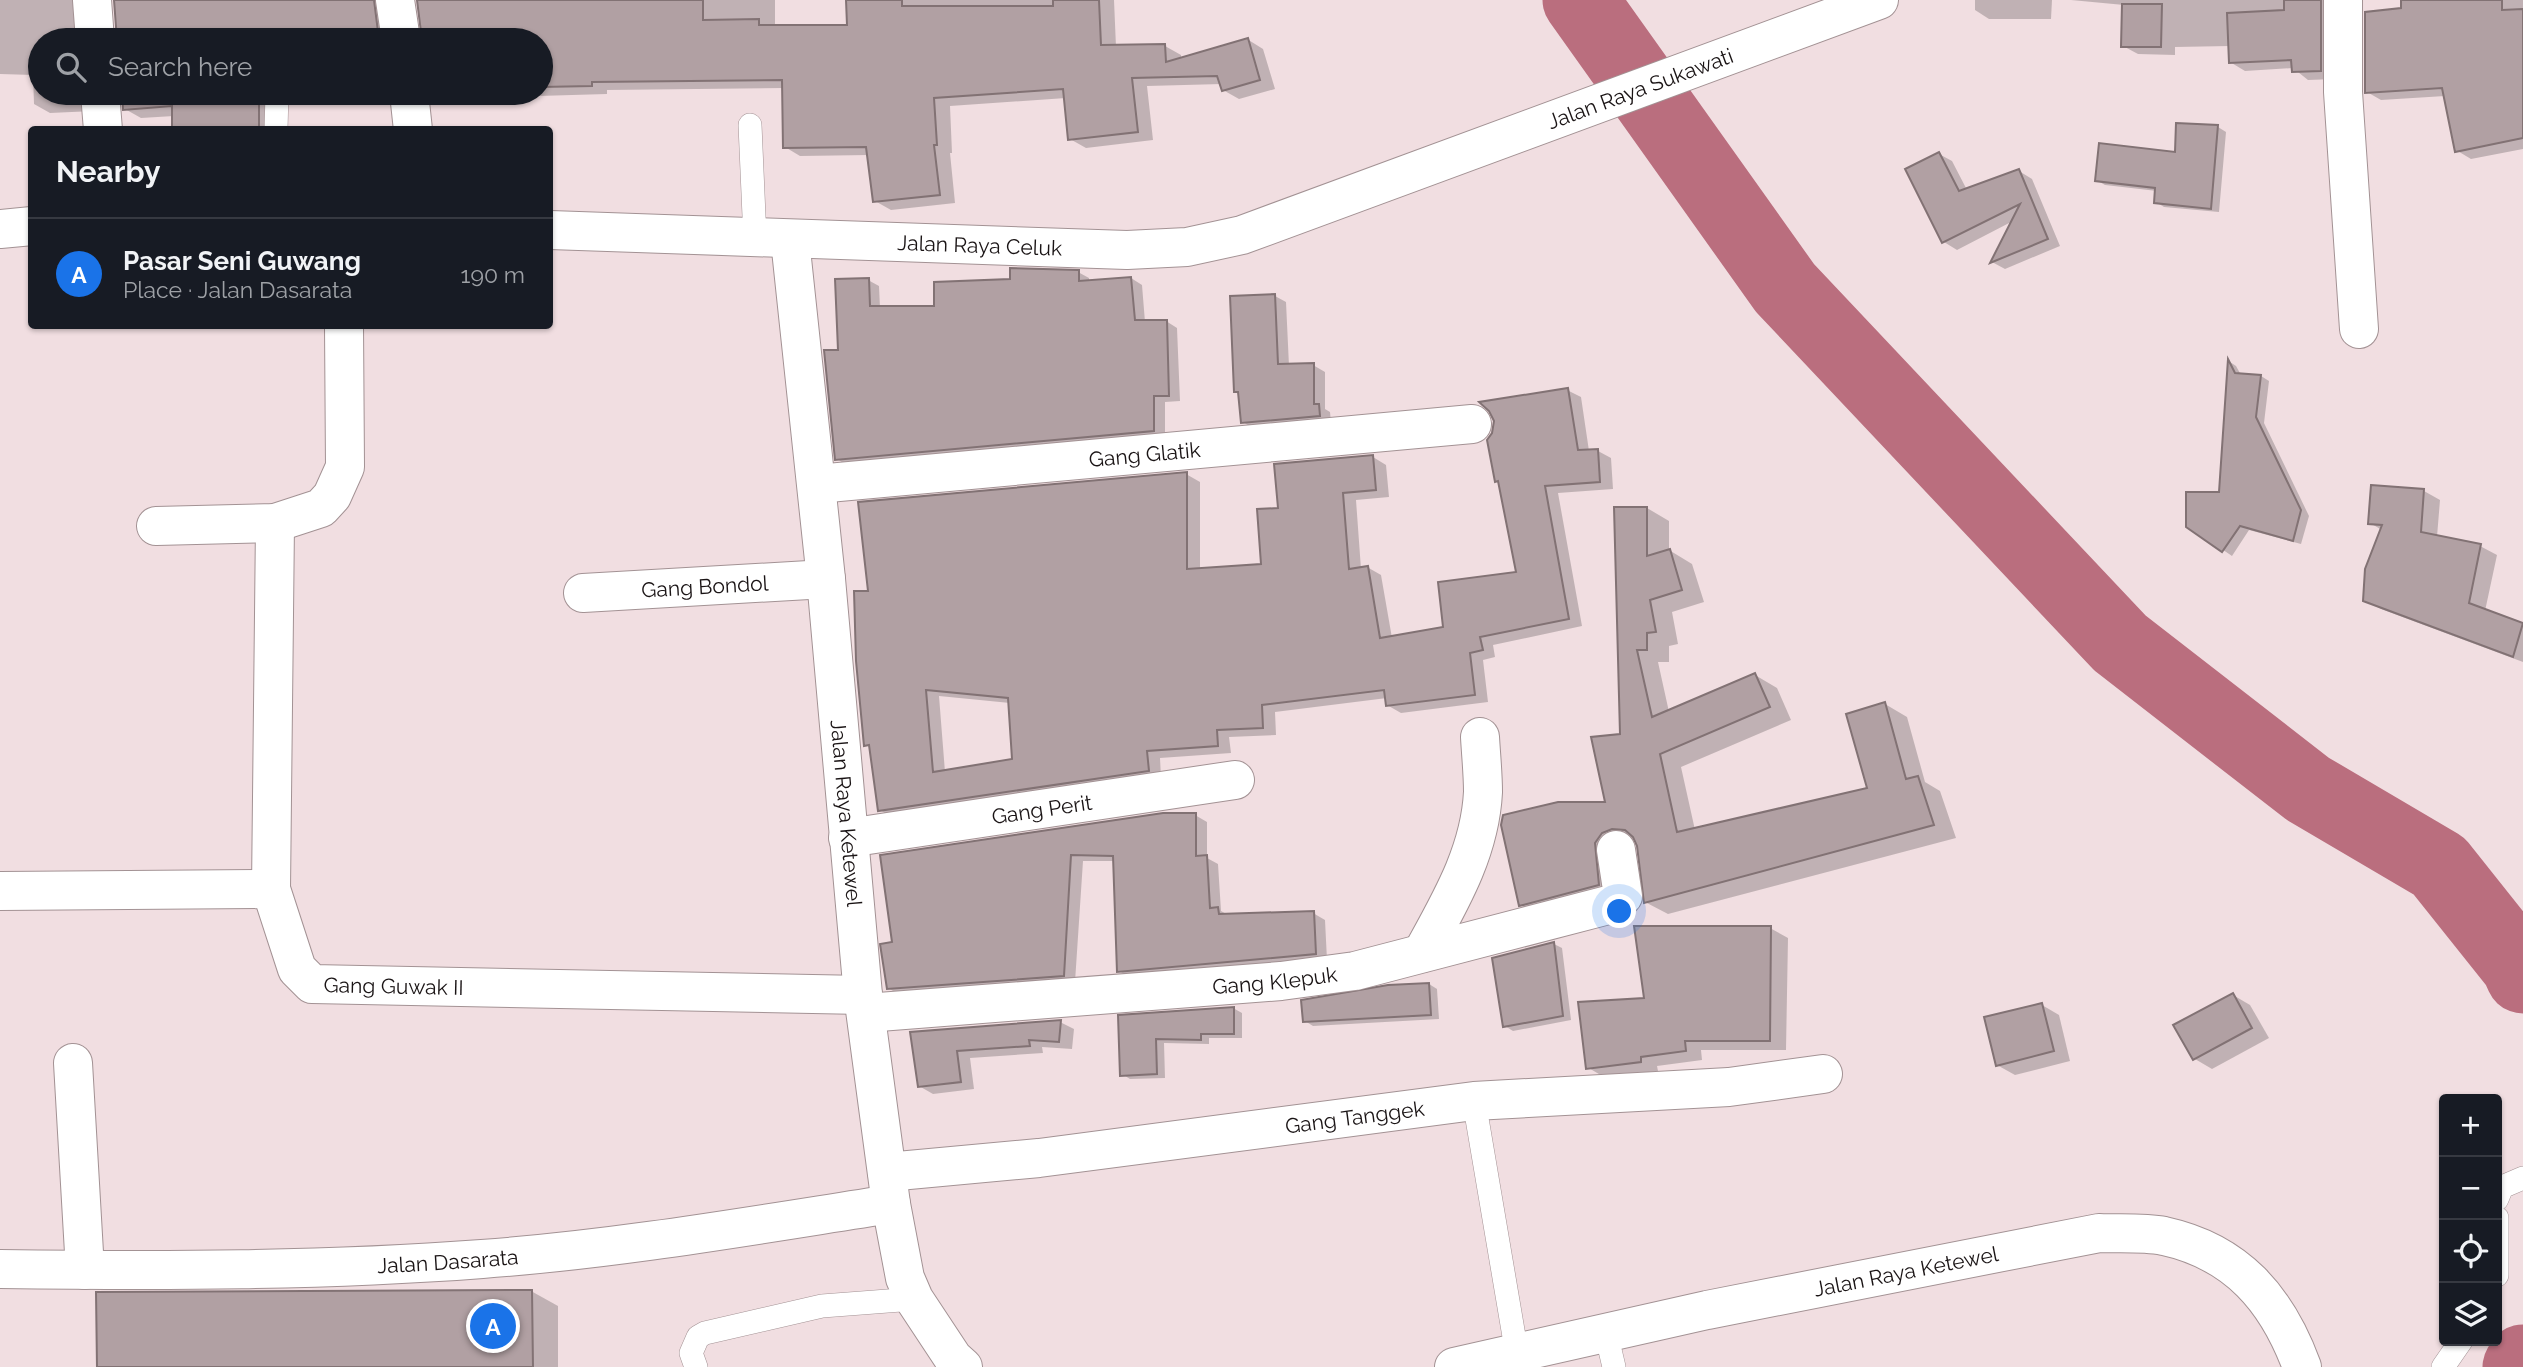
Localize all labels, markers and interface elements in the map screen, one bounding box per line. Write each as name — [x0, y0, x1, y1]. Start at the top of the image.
search box — [28, 28, 553, 105]
street label: Jalan Raya Sukawati — [1544, 42, 1736, 134]
icon: search — [52, 48, 90, 86]
text: Search here — [108, 52, 252, 82]
text: Nearby — [56, 154, 160, 189]
street label: Jalan Raya Celuk — [897, 230, 1063, 260]
text: Pasar Seni Guwang — [123, 246, 361, 276]
text: A — [71, 261, 87, 288]
text: 190 m — [461, 261, 525, 288]
text: Place · Jalan Dasarata — [123, 276, 352, 303]
street label: Gang Glatik — [1088, 436, 1202, 472]
street label: Gang Bondol — [641, 570, 769, 602]
street label: Jalan Raya Ketewel — [826, 719, 868, 908]
street label: Gang Perit — [990, 789, 1094, 829]
your location — [1602, 894, 1636, 928]
street label: Gang Klepuk — [1211, 961, 1339, 999]
street label: Gang Guwak II — [323, 972, 464, 1000]
map controls — [2439, 1094, 2502, 1346]
button: + — [2439, 1094, 2502, 1157]
street label: Gang Tanggek — [1284, 1095, 1426, 1138]
button: − — [2439, 1157, 2502, 1220]
button: locate — [2439, 1220, 2502, 1283]
street label: Jalan Raya Ketewel — [1811, 1241, 2001, 1301]
street label: Jalan Dasarata — [377, 1244, 519, 1278]
button: layers — [2439, 1283, 2502, 1346]
pin: A — [470, 1300, 516, 1352]

